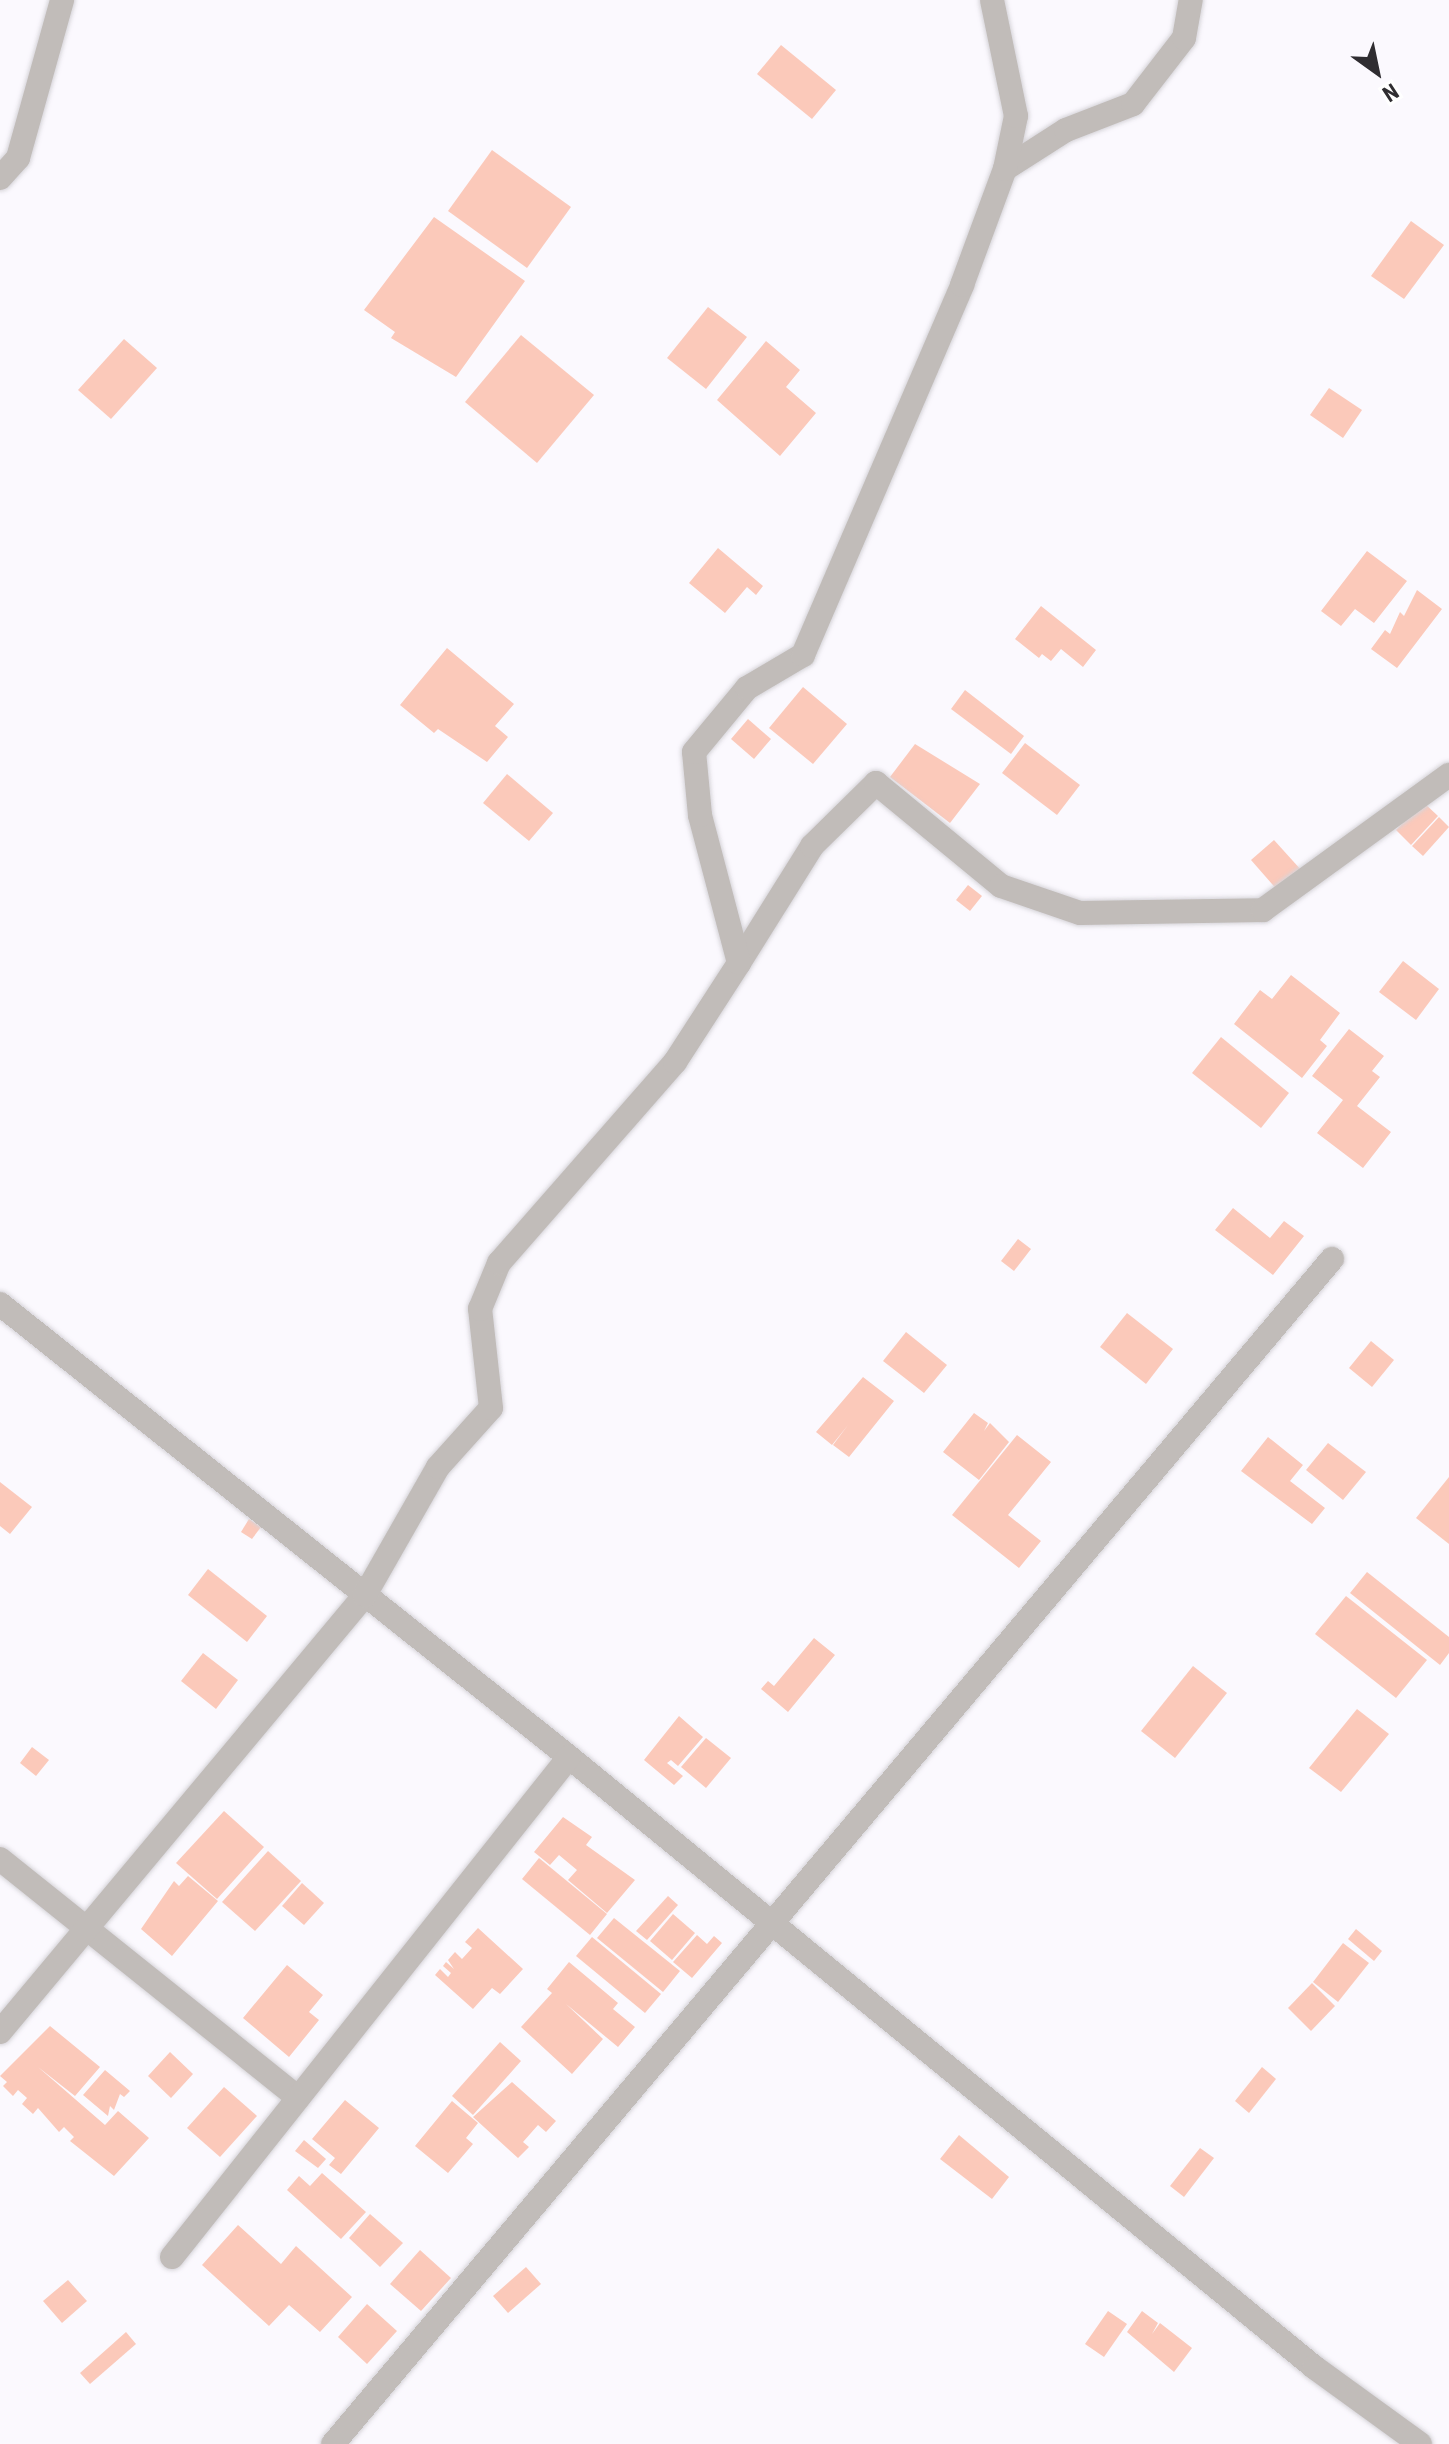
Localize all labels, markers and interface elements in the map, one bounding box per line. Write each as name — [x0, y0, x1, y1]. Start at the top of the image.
north arrow — [1337, 32, 1417, 112]
text: N — [1378, 78, 1403, 107]

